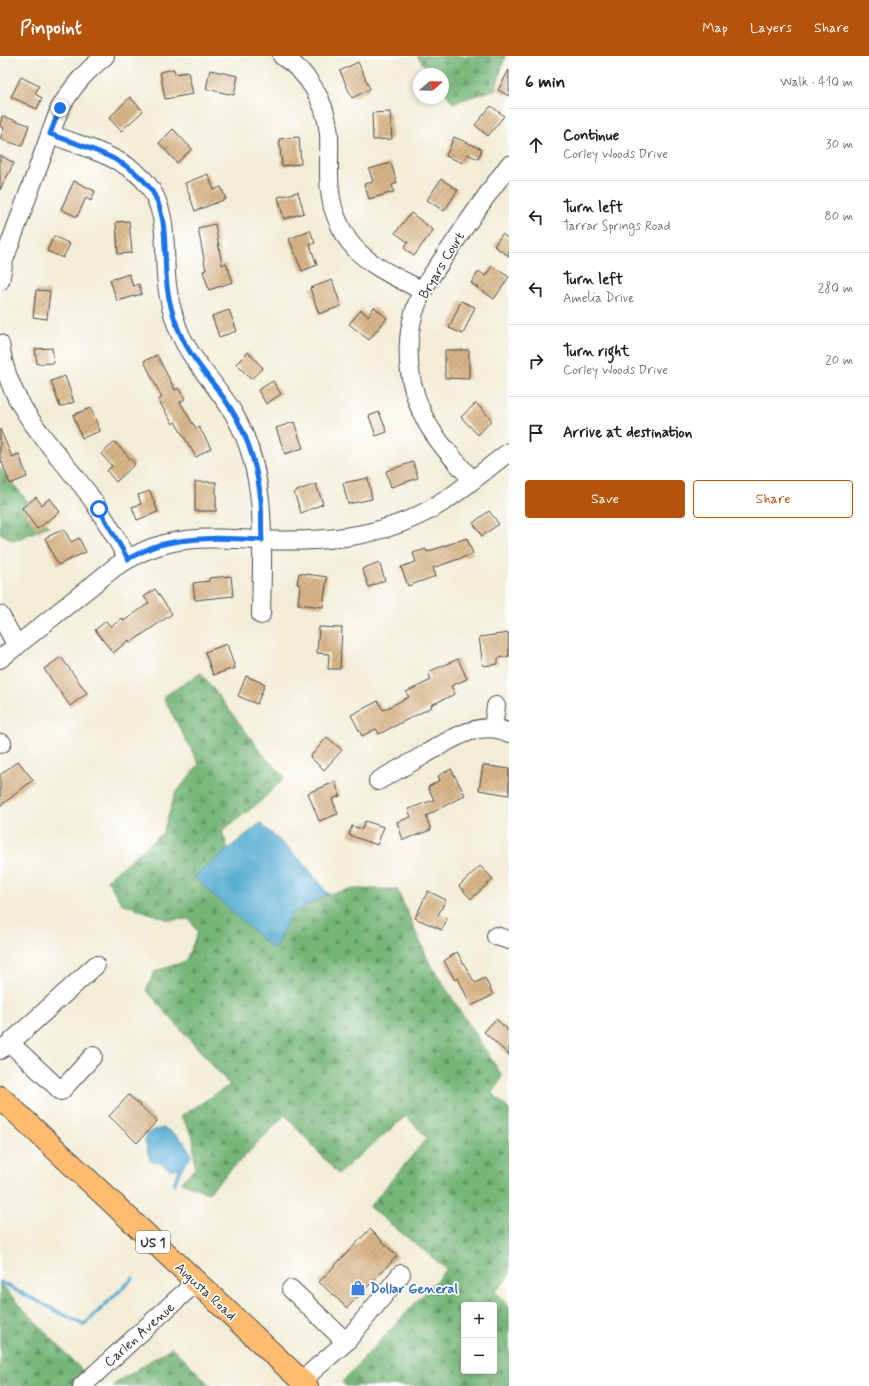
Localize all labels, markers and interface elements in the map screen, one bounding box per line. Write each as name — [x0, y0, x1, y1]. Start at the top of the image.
text: Pinpoint — [20, 16, 82, 41]
text: Map — [702, 19, 728, 37]
text: Layers — [750, 19, 792, 37]
text: Share — [814, 19, 849, 37]
north arrow — [413, 68, 449, 104]
text: 6 min — [525, 71, 565, 93]
text: Walk · 410 m — [780, 74, 853, 91]
route end — [51, 99, 69, 117]
text: Continue — [563, 126, 619, 146]
icon: ahead — [525, 134, 547, 156]
text: 30 m — [826, 136, 853, 153]
text: Corley Woods Drive — [563, 146, 668, 163]
text: Turn left — [563, 198, 623, 218]
icon: left — [525, 206, 547, 228]
text: 80 m — [824, 208, 853, 225]
text: Tarrar Springs Road — [563, 218, 670, 235]
street label: Bryars Court — [415, 229, 469, 302]
text: Turn left — [563, 270, 623, 290]
icon: left — [525, 278, 547, 300]
text: 280 m — [818, 280, 853, 297]
text: Amelia Drive — [563, 290, 634, 307]
text: Turn right — [563, 342, 630, 362]
icon: right — [525, 350, 547, 372]
text: 20 m — [825, 352, 853, 369]
text: Corley Woods Drive — [563, 362, 668, 379]
icon: arrive — [525, 422, 547, 444]
text: Arrive at destination — [563, 423, 692, 443]
button: Save — [525, 480, 685, 518]
button: Share — [693, 480, 853, 518]
route start — [90, 500, 108, 518]
road number: US 1 — [136, 1231, 170, 1253]
street label: Augusta Road — [171, 1259, 240, 1325]
shop icon: Dollar General — [349, 1279, 367, 1297]
place label: Dollar General — [370, 1280, 458, 1298]
street label: Carlen Avenue — [101, 1298, 179, 1371]
map controls — [461, 1302, 497, 1374]
button: + — [461, 1302, 497, 1338]
button: − — [461, 1338, 497, 1374]

